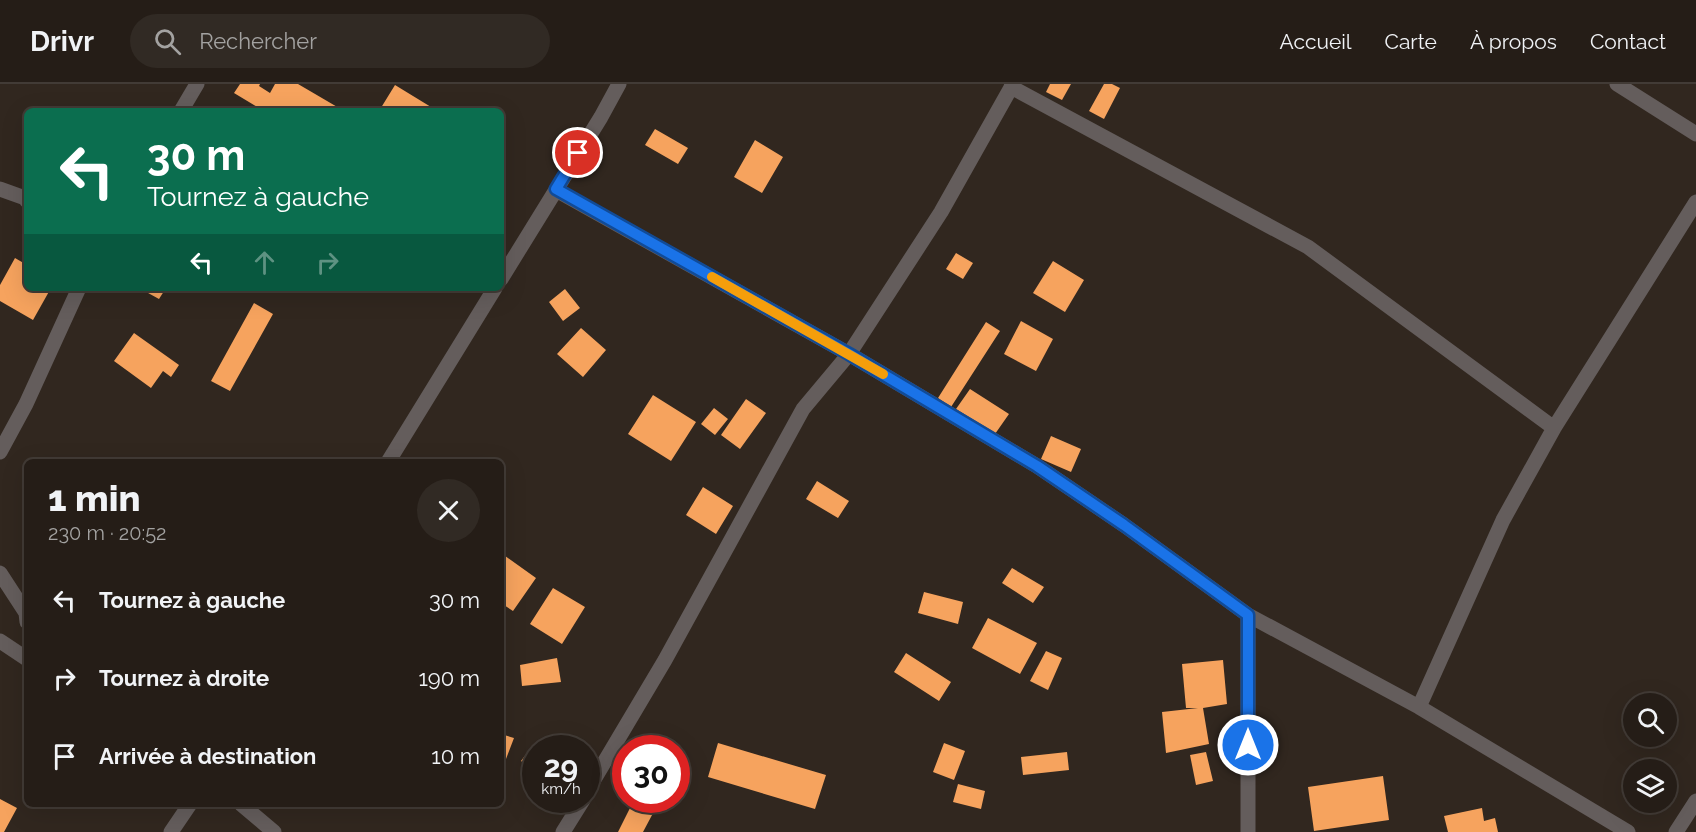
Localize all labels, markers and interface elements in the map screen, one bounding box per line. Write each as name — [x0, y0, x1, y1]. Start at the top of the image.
search box — [130, 14, 550, 68]
text: Drivr — [30, 25, 94, 58]
icon: search — [151, 25, 184, 58]
text: Rechercher — [199, 28, 317, 54]
text: Accueil — [1280, 29, 1352, 54]
text: Carte — [1385, 29, 1437, 54]
text: À propos — [1470, 29, 1557, 54]
text: Contact — [1590, 29, 1666, 54]
pin — [552, 127, 603, 178]
text: 30 m — [147, 131, 245, 180]
icon: left — [48, 132, 126, 210]
icon: arrive — [561, 136, 594, 169]
text: Tournez à gauche — [147, 181, 369, 212]
icon: left — [185, 246, 218, 279]
icon: ahead — [248, 246, 281, 279]
icon: right — [311, 246, 344, 279]
text: 1 min — [48, 477, 140, 519]
button: close — [417, 479, 480, 542]
text: 230 m · 20:52 — [48, 521, 167, 545]
icon: left — [48, 584, 81, 617]
text: Tournez à gauche — [99, 587, 285, 613]
text: 30 m — [429, 587, 480, 613]
icon: right — [48, 662, 81, 695]
text: Tournez à droite — [99, 665, 269, 691]
text: 190 m — [418, 665, 480, 691]
map controls — [1623, 693, 1677, 813]
button: search — [1623, 693, 1677, 747]
position arrow — [1216, 713, 1280, 777]
speed limit sign: 30 — [612, 735, 690, 813]
icon: arrive — [48, 740, 81, 773]
text: Arrivée à destination — [99, 743, 316, 769]
text: 10 m — [431, 743, 480, 769]
text: 29 — [544, 749, 578, 784]
button: layers — [1623, 759, 1677, 813]
text: km/h — [541, 780, 581, 798]

